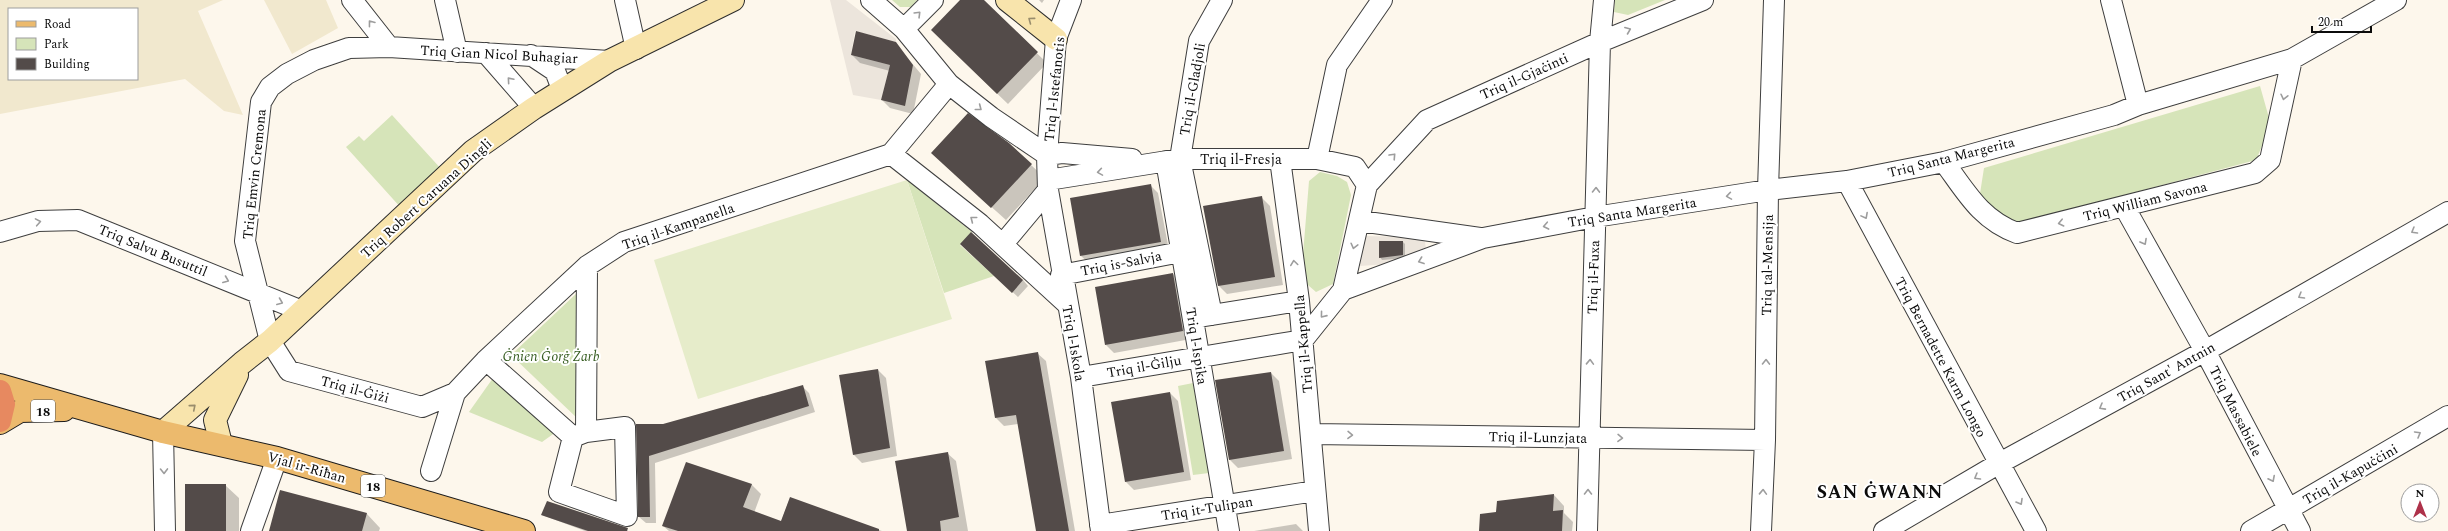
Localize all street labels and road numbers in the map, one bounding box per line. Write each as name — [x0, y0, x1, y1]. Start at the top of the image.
street label: Triq l-Istefanotis — [1039, 36, 1070, 143]
street label: Triq Gian Nicol Buhagiar — [420, 40, 579, 69]
street label: Triq il-Gladjoli — [1174, 41, 1211, 137]
street label: Triq il-Gjaċinti — [1477, 48, 1572, 105]
street label: Triq Emvin Cremona — [237, 108, 272, 240]
street label: Triq Santa Margerita — [1885, 132, 2017, 183]
street label: Triq Robert Caruana Dingli — [356, 133, 497, 263]
street label: Triq il-Fresja — [1200, 149, 1282, 170]
street label: Triq William Savona — [2081, 176, 2209, 227]
street label: Triq Santa Margerita — [1566, 192, 1698, 233]
street label: Triq il-Kampanella — [619, 197, 737, 256]
street label: Triq tal-Mensija — [1756, 214, 1779, 316]
street label: Triq Salvu Busuttil — [95, 219, 211, 282]
street label: Triq il-Fuxa — [1582, 239, 1605, 314]
street label: Triq is-Salvja — [1079, 245, 1164, 282]
street label: Triq Bernadette Karm Longo — [1889, 273, 1992, 441]
street label: Triq il-Kappella — [1289, 294, 1318, 394]
street label: Triq l-Iskola — [1056, 303, 1091, 383]
street label: Triq l-Ispika — [1180, 306, 1213, 386]
street label: Triq Sant' Antnin — [2113, 337, 2219, 408]
street label: Triq il-Ġilju — [1105, 350, 1183, 383]
street label: Triq Massabiele — [2204, 362, 2268, 460]
street label: Triq il-Ġiżi — [318, 370, 392, 409]
road number: 18 — [31, 400, 55, 422]
street label: Triq il-Lunzjata — [1489, 426, 1588, 449]
street label: Triq il-Kapuċċini — [2299, 439, 2402, 510]
street label: Vjal ir-Riħan — [265, 446, 349, 489]
road number: 18 — [361, 475, 385, 497]
street label: Triq it-Tulipan — [1160, 491, 1254, 526]

